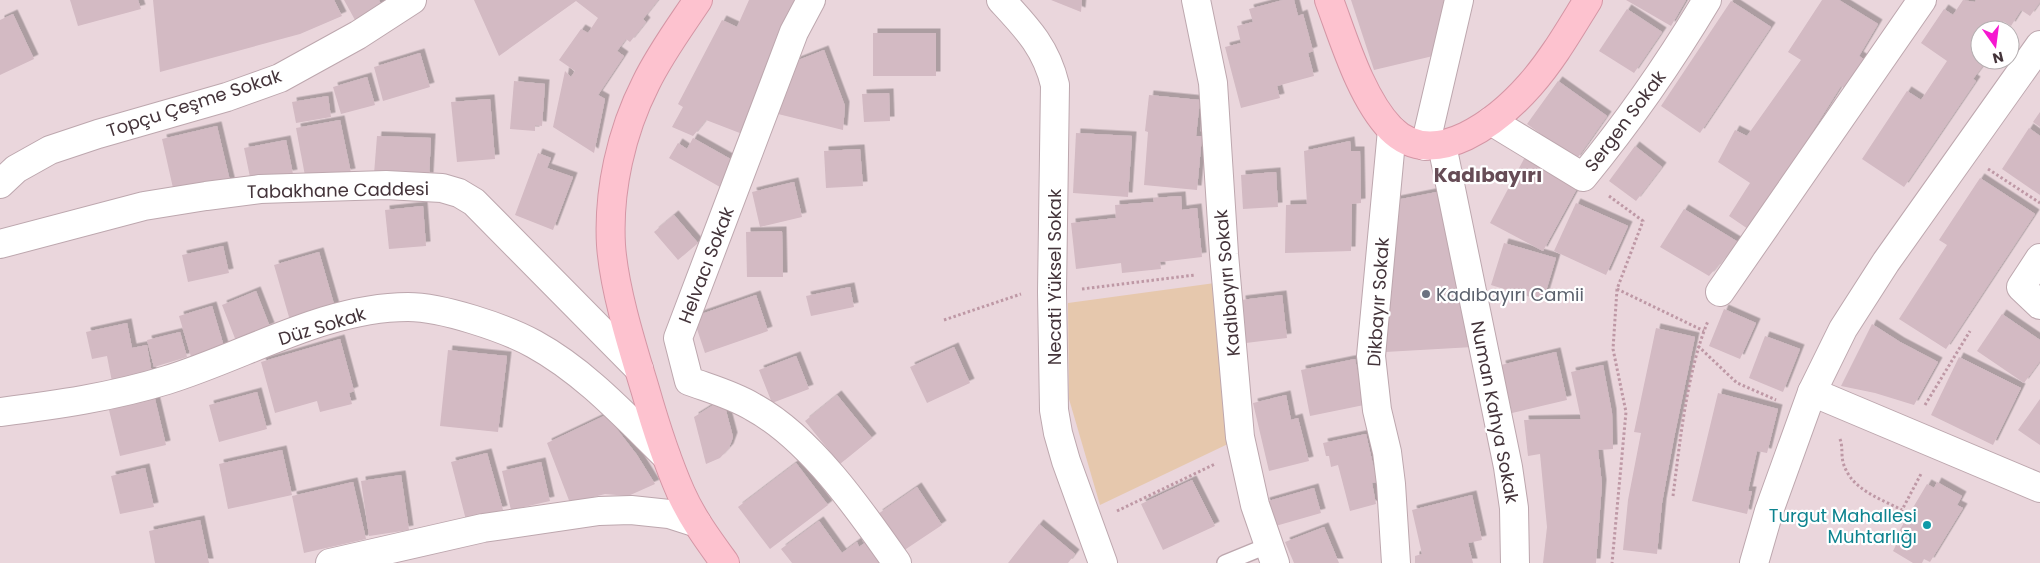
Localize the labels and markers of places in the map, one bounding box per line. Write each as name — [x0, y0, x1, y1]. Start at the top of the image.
place label: Kadıbayırı Camii — [1436, 282, 1584, 307]
marker: Kadıbayırı Camii — [1420, 288, 1432, 300]
place label: Turgut Mahallesi Muhtarlığı — [1769, 503, 1917, 549]
marker: Turgut Mahallesi Muhtarlığı — [1921, 519, 1933, 531]

